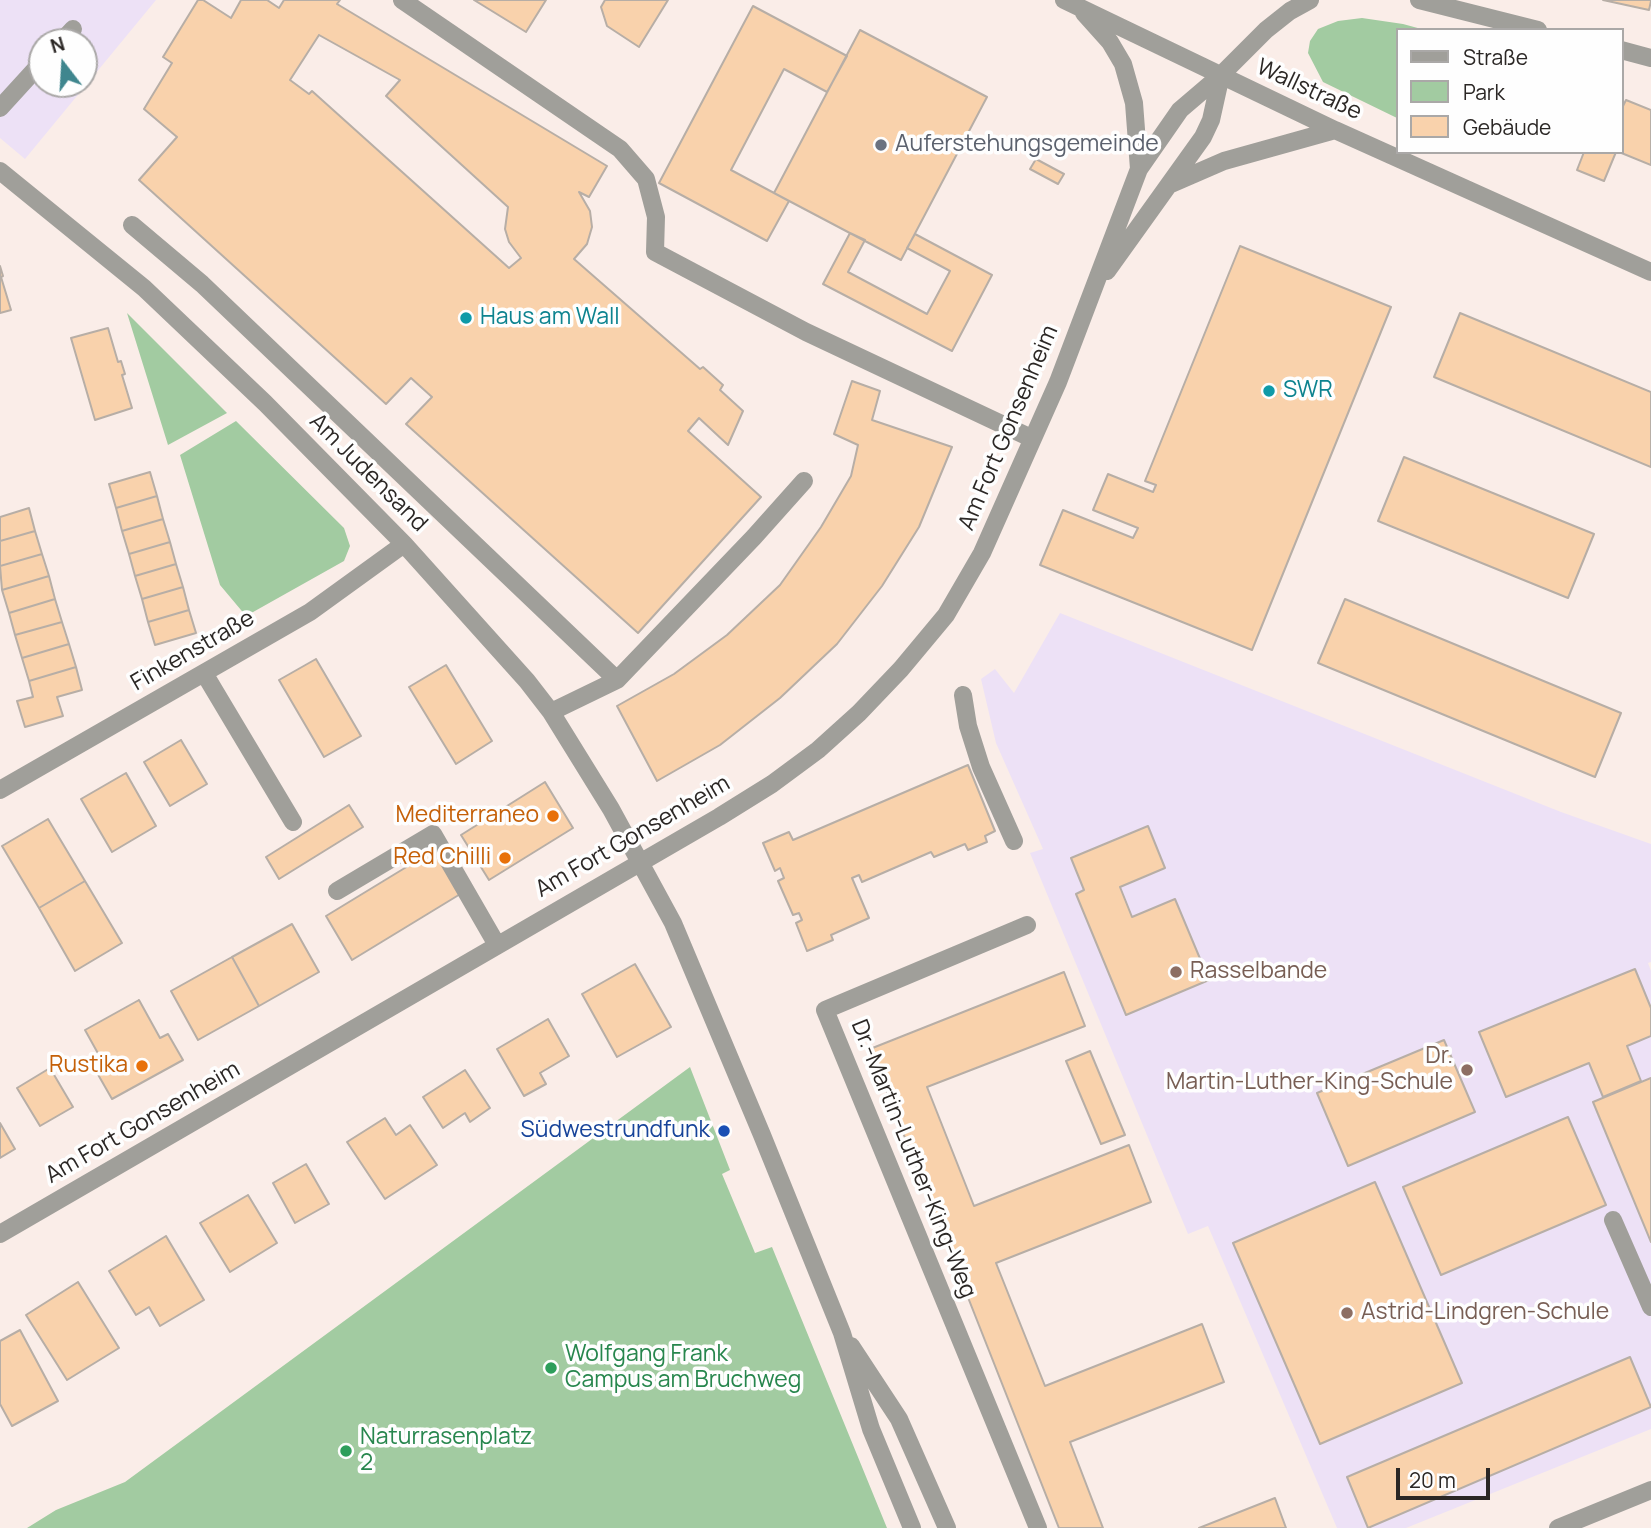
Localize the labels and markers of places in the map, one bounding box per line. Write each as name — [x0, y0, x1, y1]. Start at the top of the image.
place label: Auferstehungsgemeinde — [895, 131, 1159, 159]
marker: Auferstehungsgemeinde — [873, 137, 889, 153]
place label: Haus am Wall — [480, 304, 620, 332]
marker: Haus am Wall — [458, 310, 474, 326]
place label: SWR — [1283, 377, 1333, 405]
marker: SWR — [1261, 383, 1277, 399]
place label: Mediterraneo — [395, 802, 539, 830]
marker: Mediterraneo — [545, 808, 561, 824]
place label: Red Chilli — [393, 844, 491, 872]
marker: Red Chilli — [497, 850, 513, 866]
place label: Rasselbande — [1190, 958, 1327, 986]
marker: Rasselbande — [1168, 964, 1184, 980]
place label: Dr. Martin-Luther-King-Schule — [1166, 1043, 1453, 1097]
place label: Rustika — [49, 1052, 128, 1080]
marker: Rustika — [134, 1058, 150, 1074]
marker: Dr. Martin-Luther-King-Schule — [1459, 1062, 1475, 1078]
place label: Südwestrundfunk — [521, 1117, 710, 1145]
marker: Südwestrundfunk — [716, 1123, 732, 1139]
place label: Astrid-Lindgren-Schule — [1361, 1299, 1609, 1327]
marker: Astrid-Lindgren-Schule — [1339, 1305, 1355, 1321]
place label: Wolfgang Frank Campus am Bruchweg — [565, 1341, 801, 1395]
marker: Wolfgang Frank Campus am Bruchweg — [543, 1360, 559, 1376]
place label: Naturrasenplatz 2 — [360, 1424, 532, 1478]
marker: Naturrasenplatz 2 — [338, 1443, 354, 1459]

